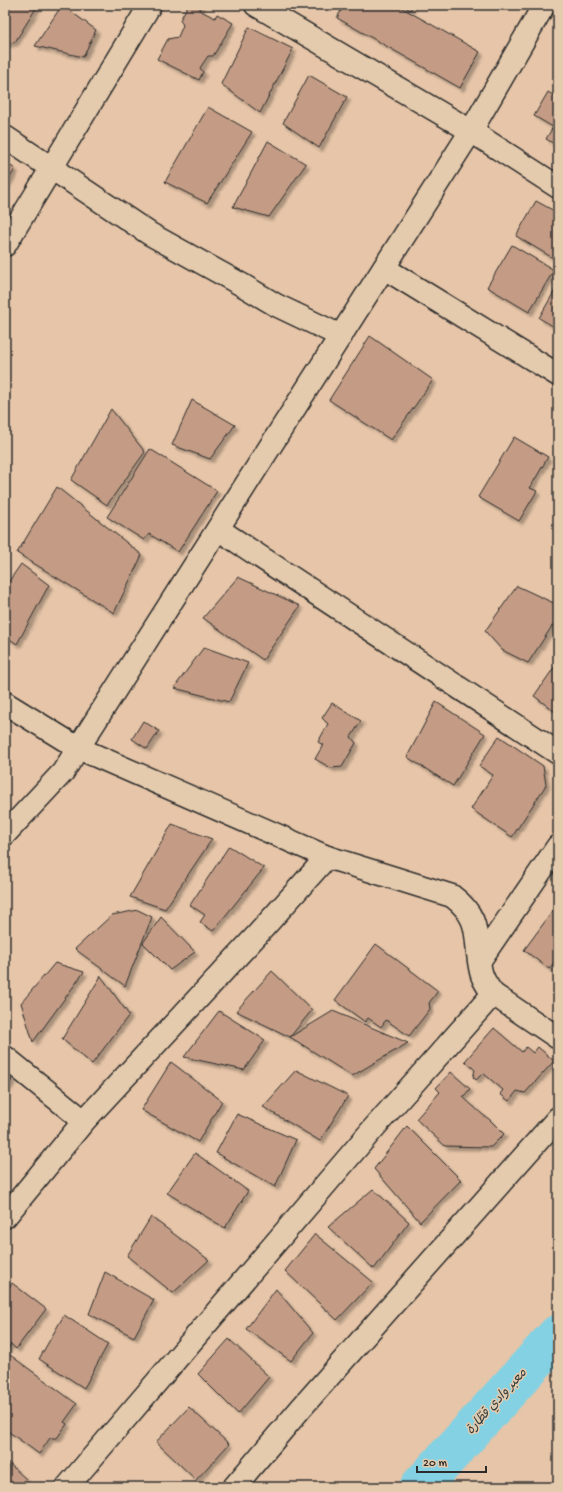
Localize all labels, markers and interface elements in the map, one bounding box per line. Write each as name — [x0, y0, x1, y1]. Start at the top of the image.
water label: معبر وادي قطّارة — [463, 1365, 531, 1438]
scale bar — [417, 1448, 486, 1474]
text: 20 m — [423, 1457, 448, 1471]

